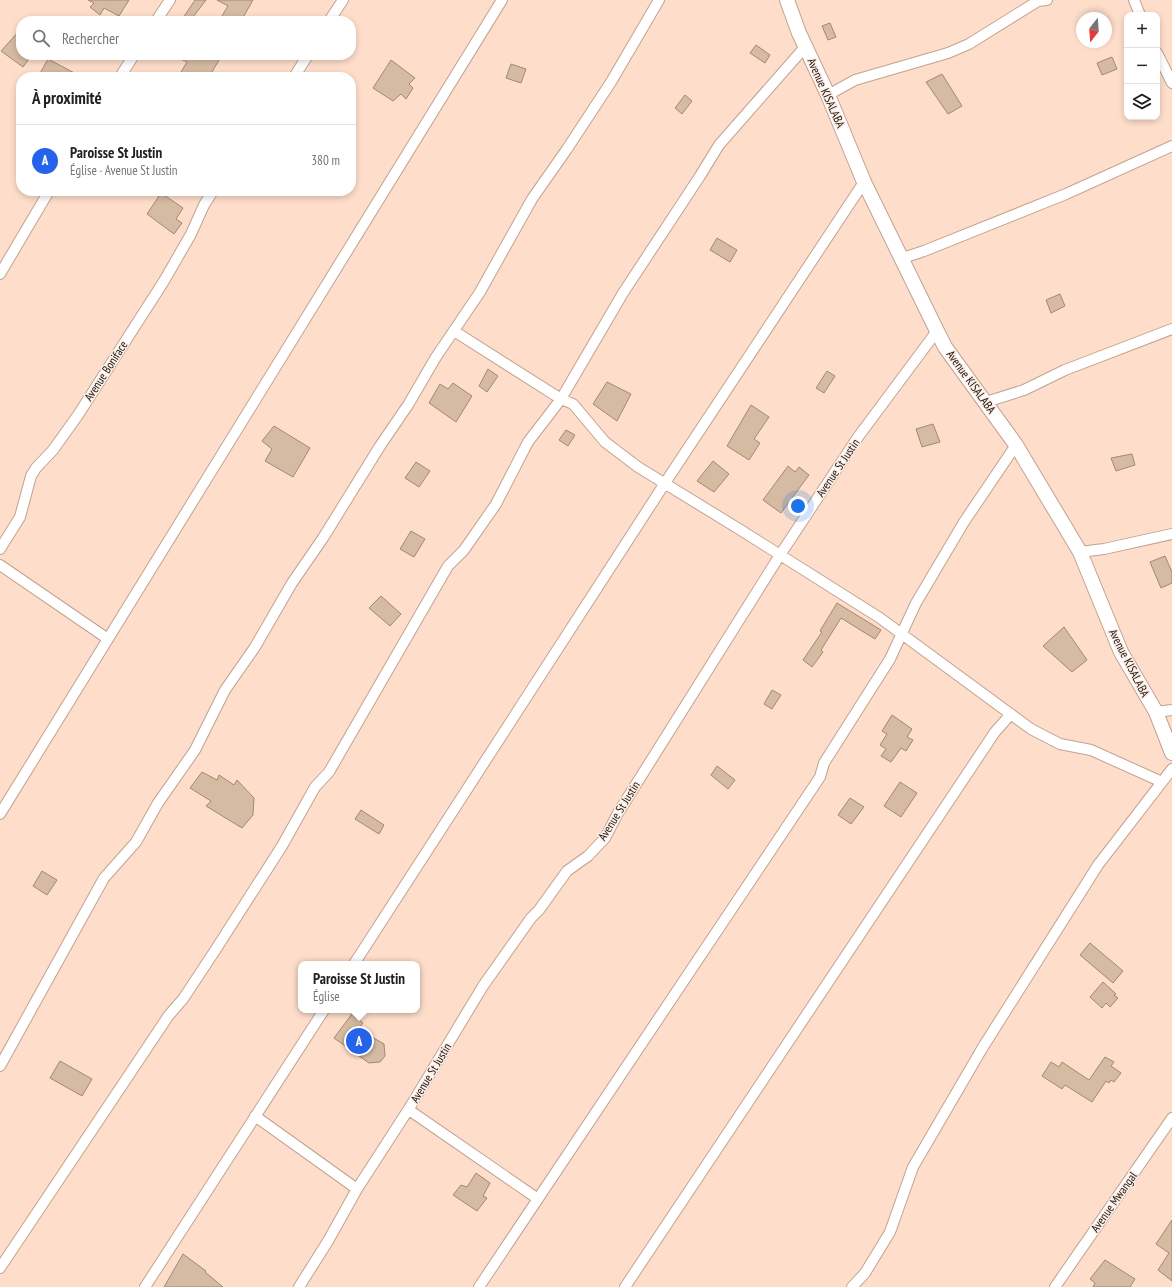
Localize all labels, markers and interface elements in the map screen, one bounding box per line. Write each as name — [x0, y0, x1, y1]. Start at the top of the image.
north arrow — [1076, 12, 1112, 48]
map controls — [1124, 12, 1160, 120]
button: + — [1124, 12, 1160, 48]
search box — [16, 16, 356, 60]
icon: search — [30, 27, 52, 49]
text: Rechercher — [62, 29, 119, 48]
button: − — [1124, 48, 1160, 84]
street label: Avenue KISALABA — [804, 56, 849, 130]
button: layers — [1124, 84, 1160, 120]
text: À proximité — [32, 87, 102, 109]
text: Paroisse St Justin — [70, 143, 162, 162]
text: A — [42, 152, 48, 169]
text: 380 m — [311, 152, 340, 169]
text: Église · Avenue St Justin — [70, 162, 178, 179]
street label: Avenue Boniface — [81, 338, 131, 404]
street label: Avenue KISALABA — [943, 347, 1000, 416]
street label: Avenue St Justin — [813, 436, 863, 500]
your location — [788, 496, 808, 516]
street label: Avenue KISALABA — [1106, 626, 1153, 700]
street label: Avenue St Justin — [594, 778, 643, 843]
popup — [298, 961, 420, 1013]
text: Paroisse St Justin — [313, 969, 405, 988]
text: Église — [313, 988, 340, 1005]
pin: A — [346, 1026, 372, 1056]
street label: Avenue St Justin — [407, 1040, 454, 1105]
street label: Avenue Mwangal — [1087, 1168, 1140, 1235]

